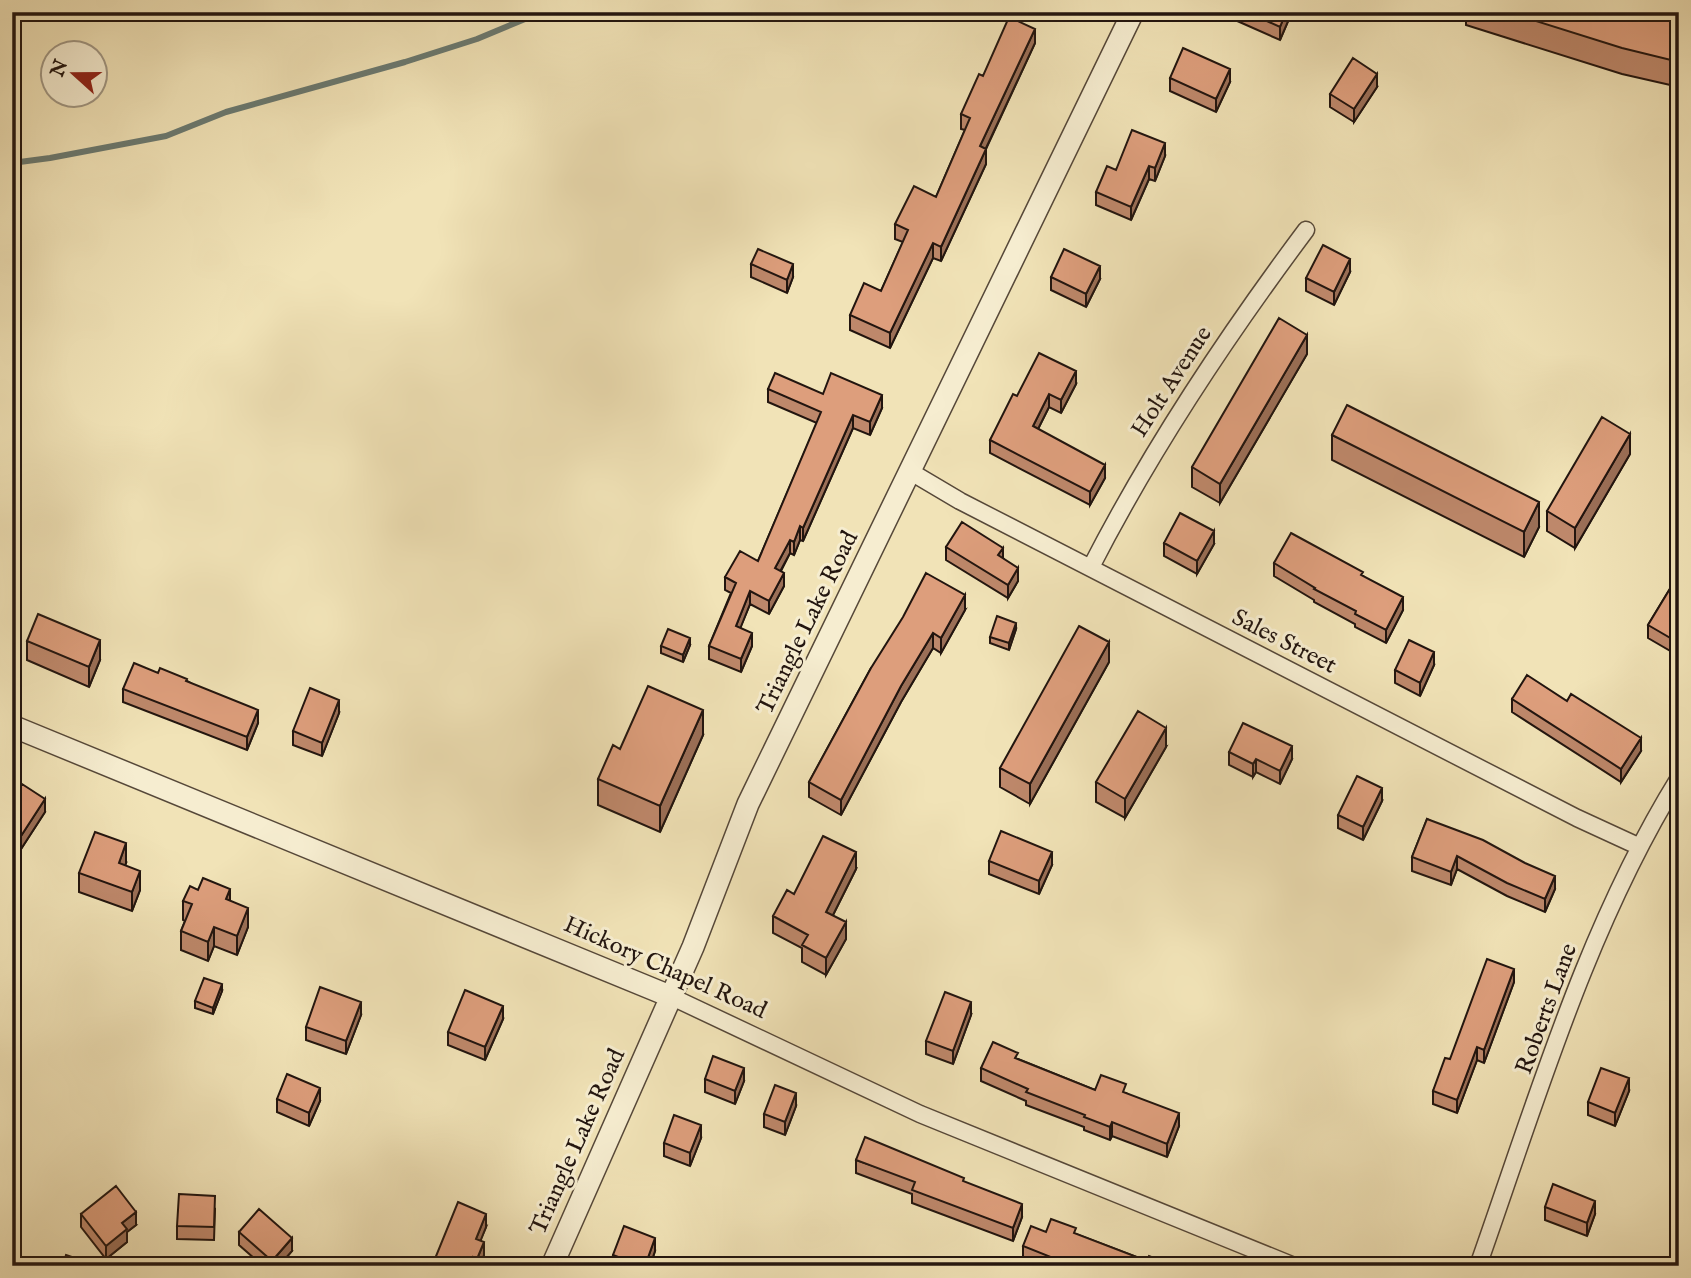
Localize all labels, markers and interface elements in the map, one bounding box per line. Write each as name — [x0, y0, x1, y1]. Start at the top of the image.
north arrow — [38, 38, 108, 108]
text: N — [45, 56, 74, 82]
street label: Holt Avenue — [1125, 321, 1219, 443]
street label: Triangle Lake Road — [750, 526, 866, 720]
street label: Sales Street — [1226, 602, 1342, 682]
street label: Hickory Chapel Road — [559, 909, 772, 1027]
street label: Roberts Lane — [1509, 939, 1585, 1079]
street label: Triangle Lake Road — [523, 1044, 633, 1240]

